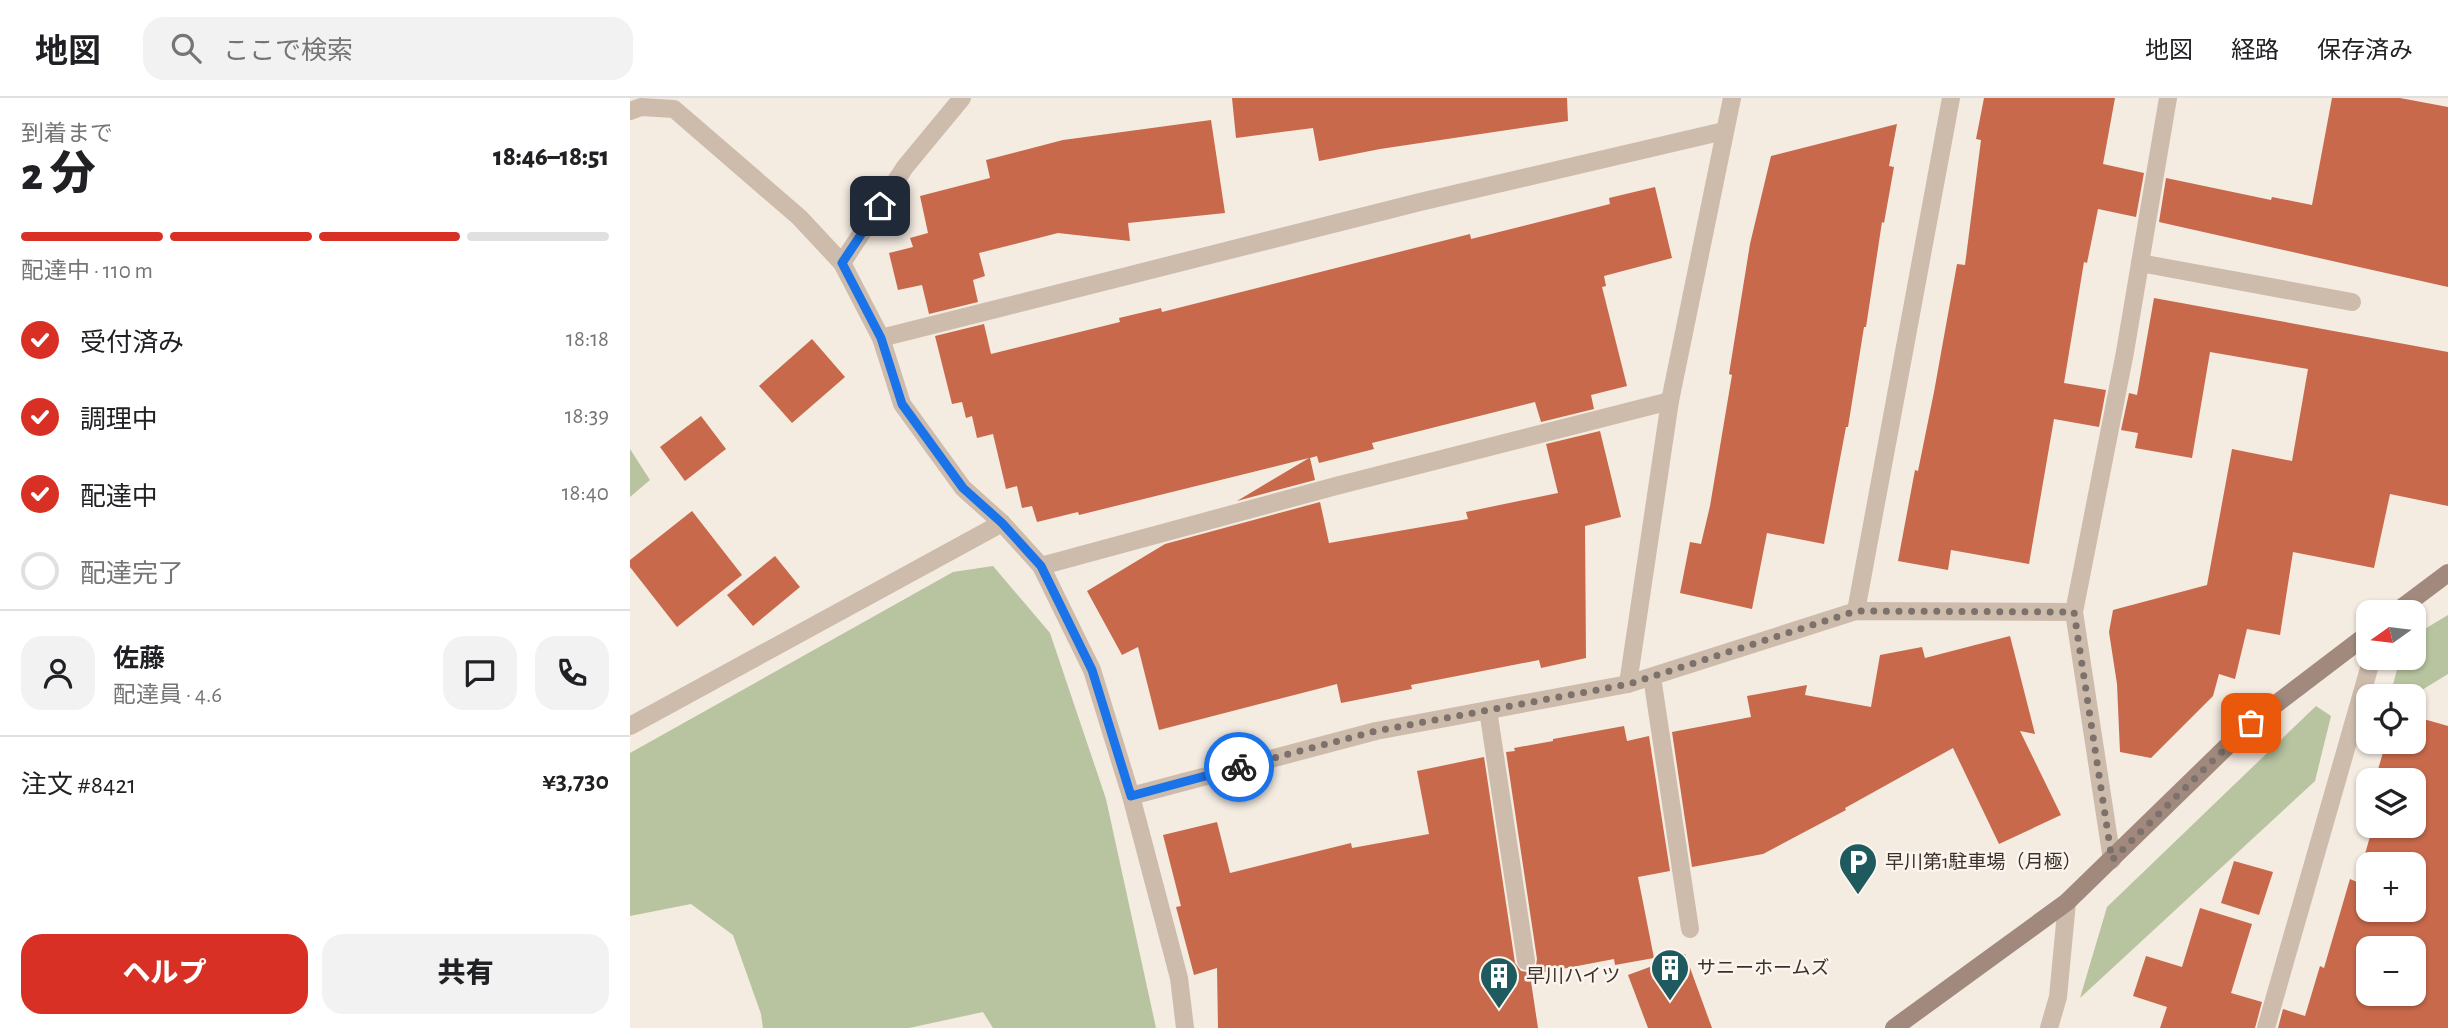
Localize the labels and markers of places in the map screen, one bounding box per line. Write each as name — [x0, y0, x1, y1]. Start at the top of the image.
pin — [850, 176, 910, 236]
pin — [2221, 693, 2281, 753]
parking icon: 早川第1駐車場（月極） — [1837, 841, 1879, 896]
place label: 早川第1駐車場（月極） — [1885, 851, 2082, 872]
building icon: サニーホームズ — [1649, 947, 1691, 1002]
building icon: 早川ハイツ — [1478, 955, 1520, 1010]
place label: サニーホームズ — [1697, 957, 1829, 978]
place label: 早川ハイツ — [1526, 966, 1621, 986]

